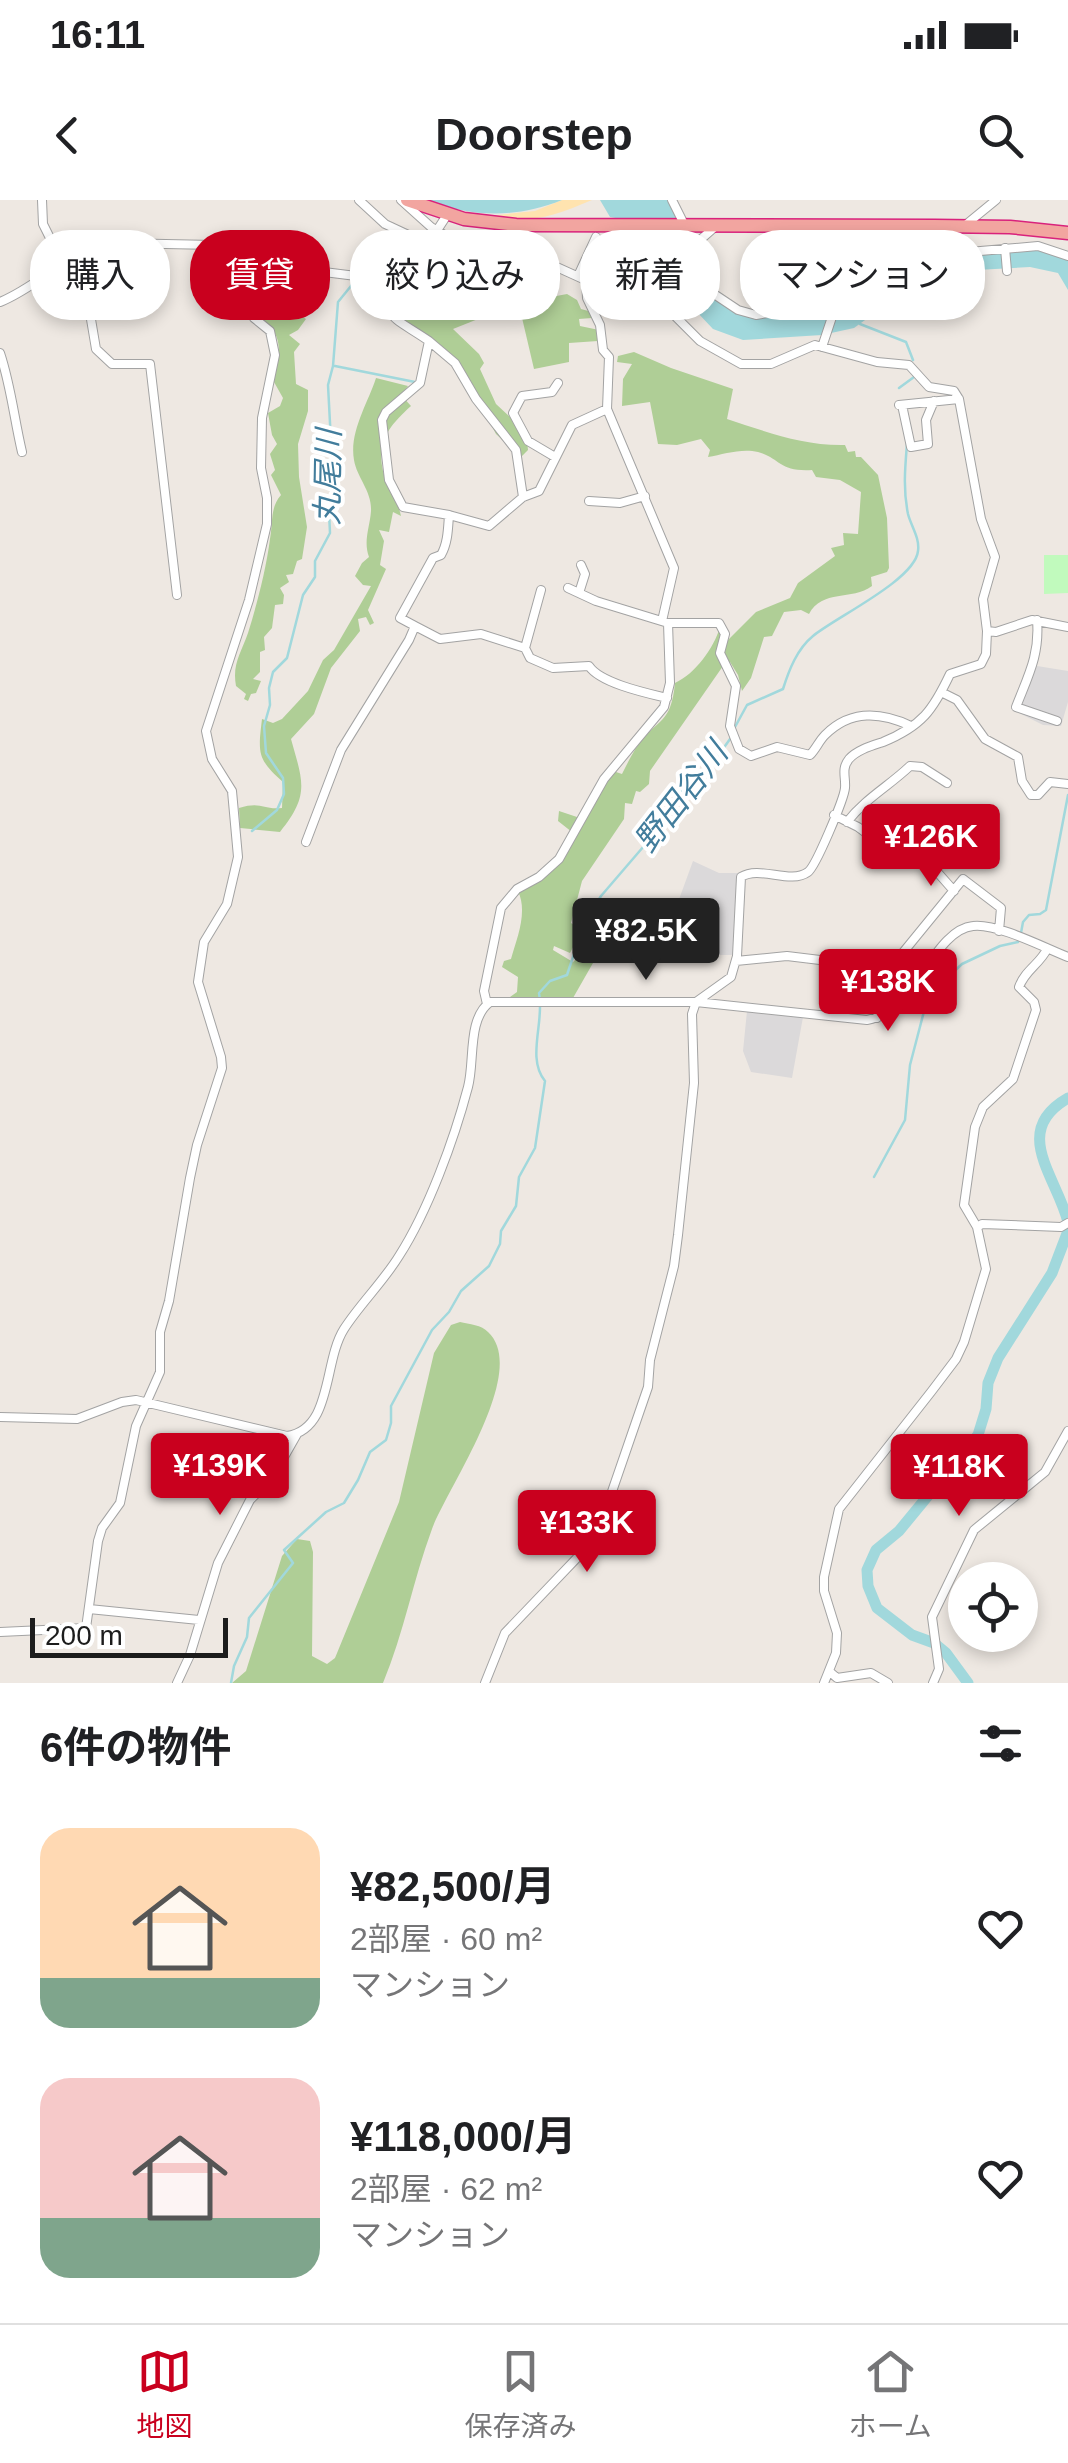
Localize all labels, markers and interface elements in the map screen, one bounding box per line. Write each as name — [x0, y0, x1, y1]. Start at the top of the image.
text: 16:11 — [50, 14, 145, 56]
icon: back — [40, 108, 95, 163]
icon: search — [973, 108, 1028, 163]
text: Doorstep — [435, 109, 633, 160]
chip: 購入 — [30, 230, 170, 320]
chip: 賃貸 — [190, 230, 330, 320]
chip: 絞り込み — [350, 230, 560, 320]
chip: 新着 — [580, 230, 720, 320]
chip: マンション — [740, 230, 985, 320]
water label: 丸尾川 — [309, 426, 347, 525]
water label: 野田谷川 — [627, 733, 736, 859]
pin: ¥126K — [861, 804, 1001, 889]
text: ¥126K — [884, 818, 978, 854]
pin: ¥82.5K — [565, 898, 727, 983]
text: ¥82.5K — [594, 912, 698, 948]
pin: ¥138K — [818, 949, 958, 1034]
text: ¥138K — [841, 963, 935, 999]
pin: ¥139K — [150, 1433, 290, 1518]
pin: ¥118K — [889, 1434, 1029, 1519]
text: ¥139K — [173, 1447, 267, 1483]
text: ¥118K — [913, 1448, 1005, 1484]
pin: ¥133K — [517, 1490, 657, 1575]
text: ¥133K — [540, 1504, 634, 1540]
map controls — [948, 1562, 1038, 1652]
button: locate — [948, 1562, 1038, 1652]
scale bar — [30, 1613, 228, 1658]
text: 200 m — [45, 1620, 123, 1651]
icon: filters — [973, 1716, 1028, 1771]
text: 6件の物件 — [40, 1724, 231, 1771]
text: ¥82,500/月 — [350, 1863, 556, 1910]
icon: home — [120, 1868, 240, 1988]
icon: heart — [973, 1901, 1028, 1956]
text: 2部屋 · 60 m² — [350, 1921, 542, 1957]
text: マンション — [350, 1967, 510, 2003]
text: ¥118,000/月 — [350, 2113, 577, 2160]
icon: home — [120, 2118, 240, 2238]
icon: heart — [973, 2151, 1028, 2206]
text: 2部屋 · 62 m² — [350, 2171, 542, 2207]
text: マンション — [350, 2217, 510, 2253]
tab: 地図 — [136, 2344, 192, 2444]
tab: 保存済み — [464, 2344, 576, 2444]
tab: ホーム — [849, 2344, 932, 2444]

